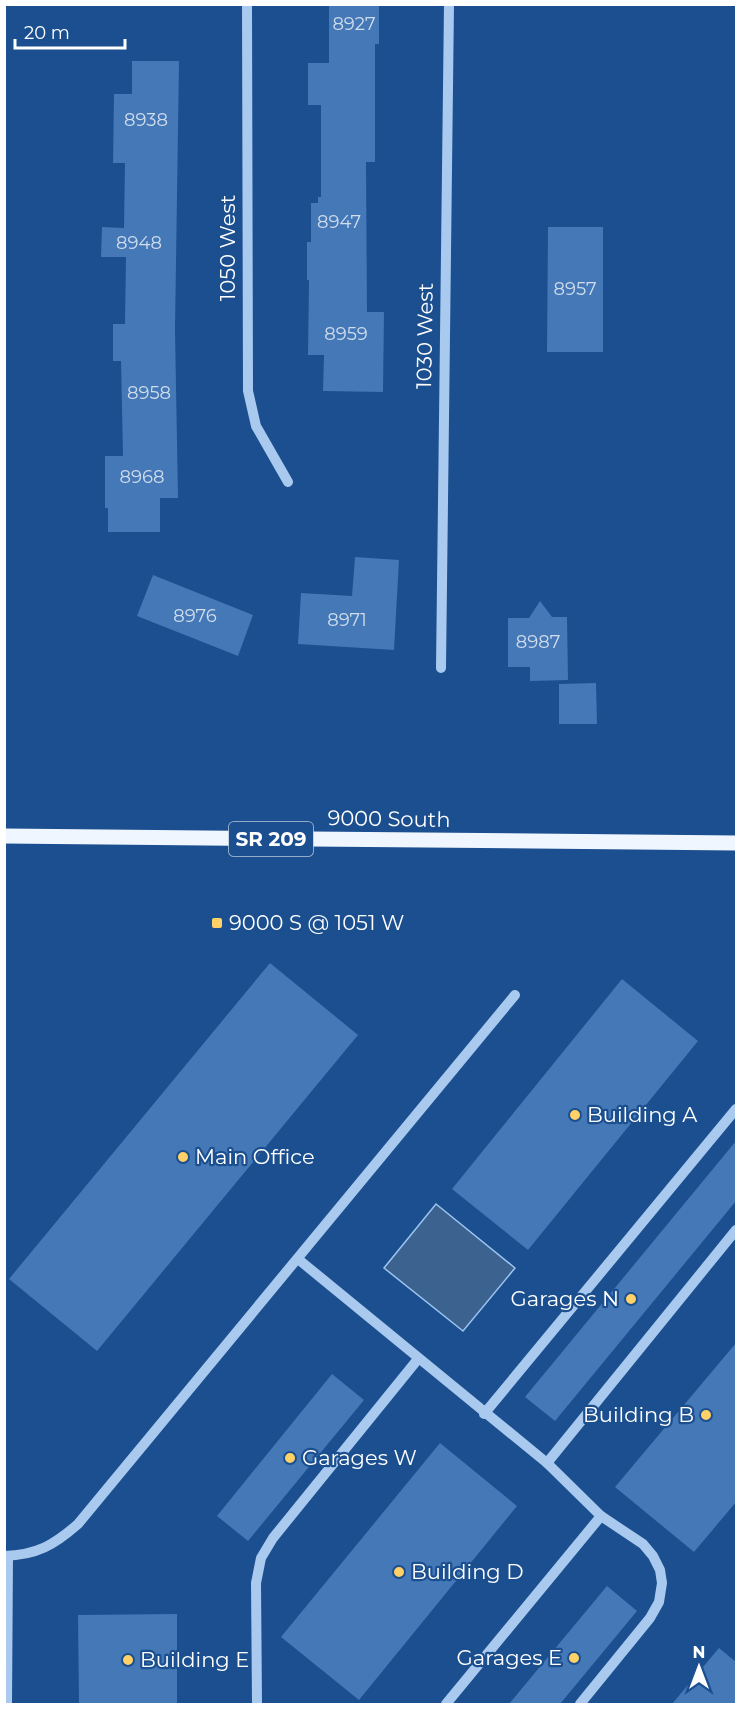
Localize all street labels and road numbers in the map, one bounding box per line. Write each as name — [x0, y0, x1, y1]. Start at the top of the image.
street label: 1050 West — [215, 195, 240, 301]
street label: 1030 West — [411, 283, 438, 389]
street label: 9000 South — [327, 805, 451, 832]
road number: SR 209 — [229, 822, 313, 856]

